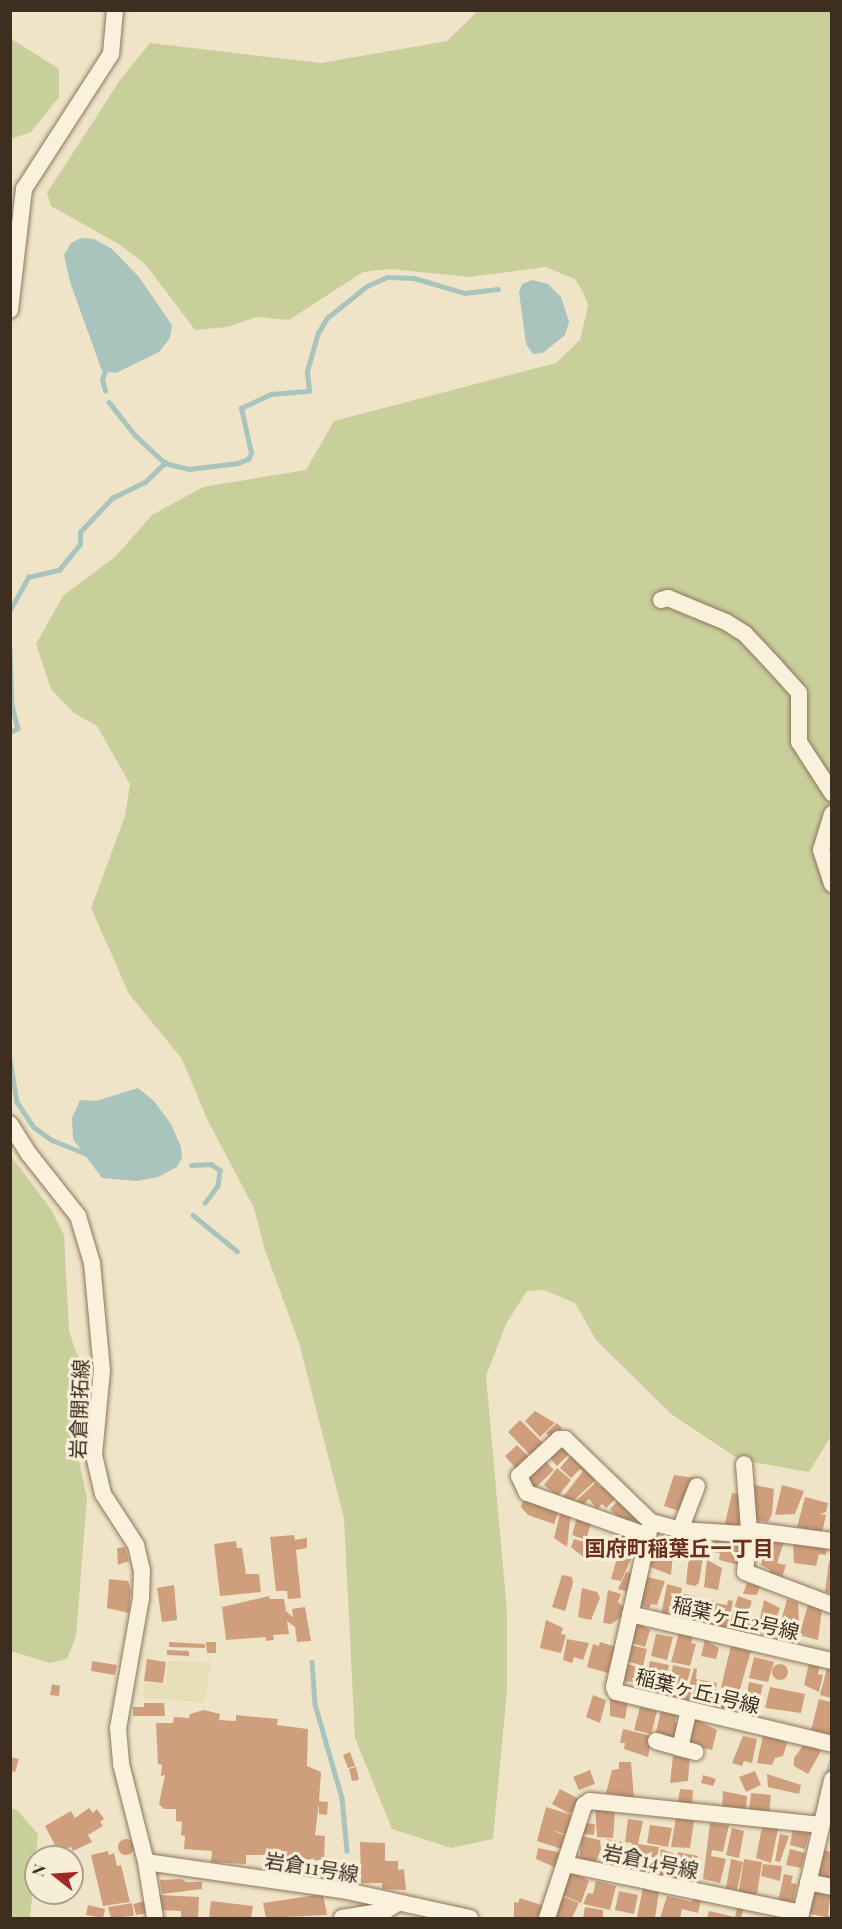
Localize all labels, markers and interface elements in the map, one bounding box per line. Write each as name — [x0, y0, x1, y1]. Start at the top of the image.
street label: 岩倉開拓線 — [64, 1359, 92, 1459]
district label: 国府町稲葉丘一丁目 — [585, 1534, 773, 1560]
street label: 稲葉ヶ丘2号線 — [670, 1591, 802, 1643]
street label: 稲葉ヶ丘1号線 — [633, 1663, 763, 1717]
street label: 岩倉14号線 — [601, 1838, 701, 1882]
north arrow — [24, 1845, 84, 1905]
street label: 岩倉11号線 — [263, 1847, 361, 1885]
text: N — [26, 1862, 50, 1879]

